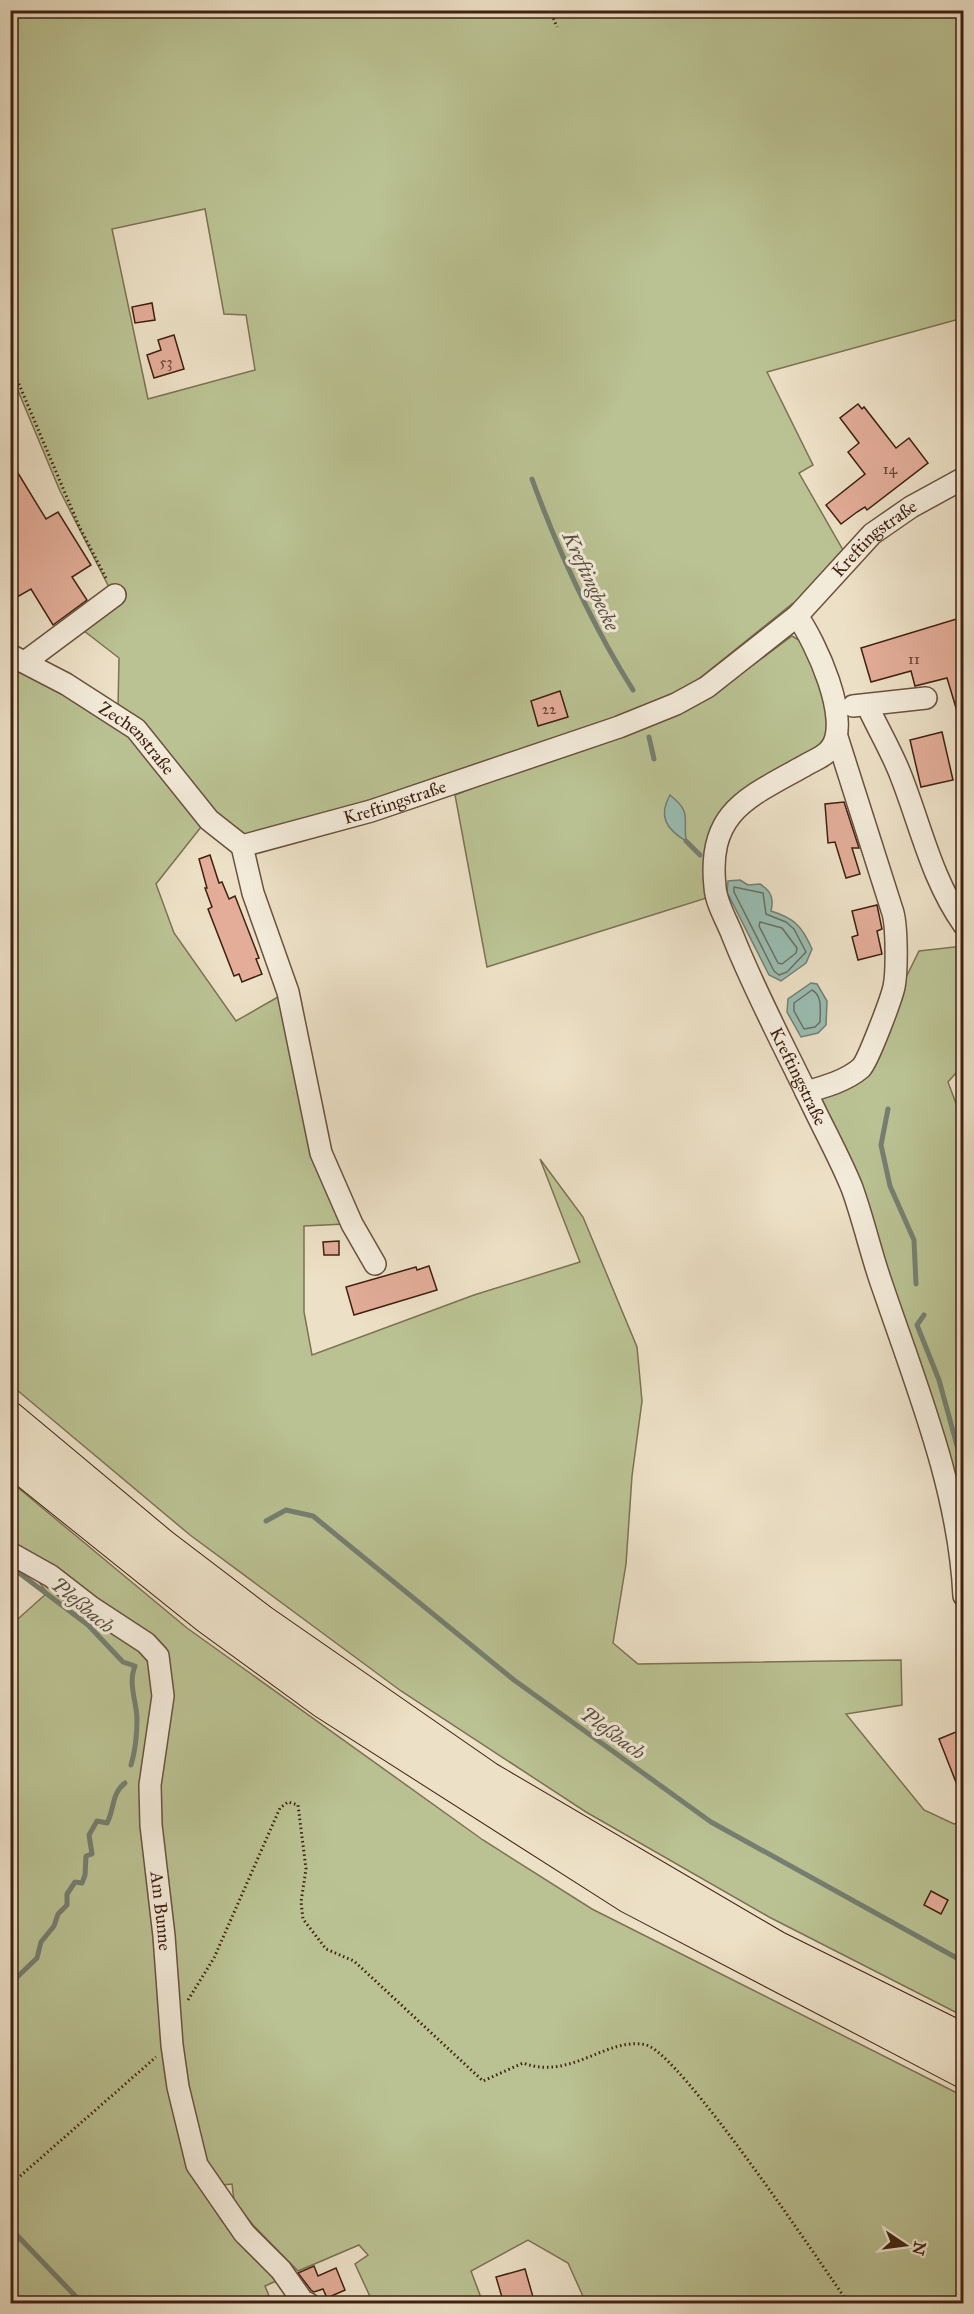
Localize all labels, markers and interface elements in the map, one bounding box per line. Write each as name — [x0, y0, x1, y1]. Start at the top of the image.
house number: 53 — [160, 353, 172, 371]
house number: 14 — [883, 460, 898, 478]
street label: Kreftingstraße — [827, 495, 920, 582]
water label: Kreftingbecke — [557, 527, 625, 635]
house number: 11 — [908, 650, 920, 668]
street label: Zechenstraße — [95, 697, 179, 779]
house number: 22 — [542, 700, 557, 718]
street label: Kreftingstraße — [341, 775, 449, 829]
street label: Kreftingstraße — [765, 1024, 832, 1129]
water label: Pleßbach — [47, 1572, 119, 1638]
water label: Pleßbach — [576, 1701, 650, 1765]
street label: Am Bunne — [145, 1869, 176, 1952]
north arrow — [875, 2215, 935, 2275]
text: N — [908, 2240, 930, 2257]

